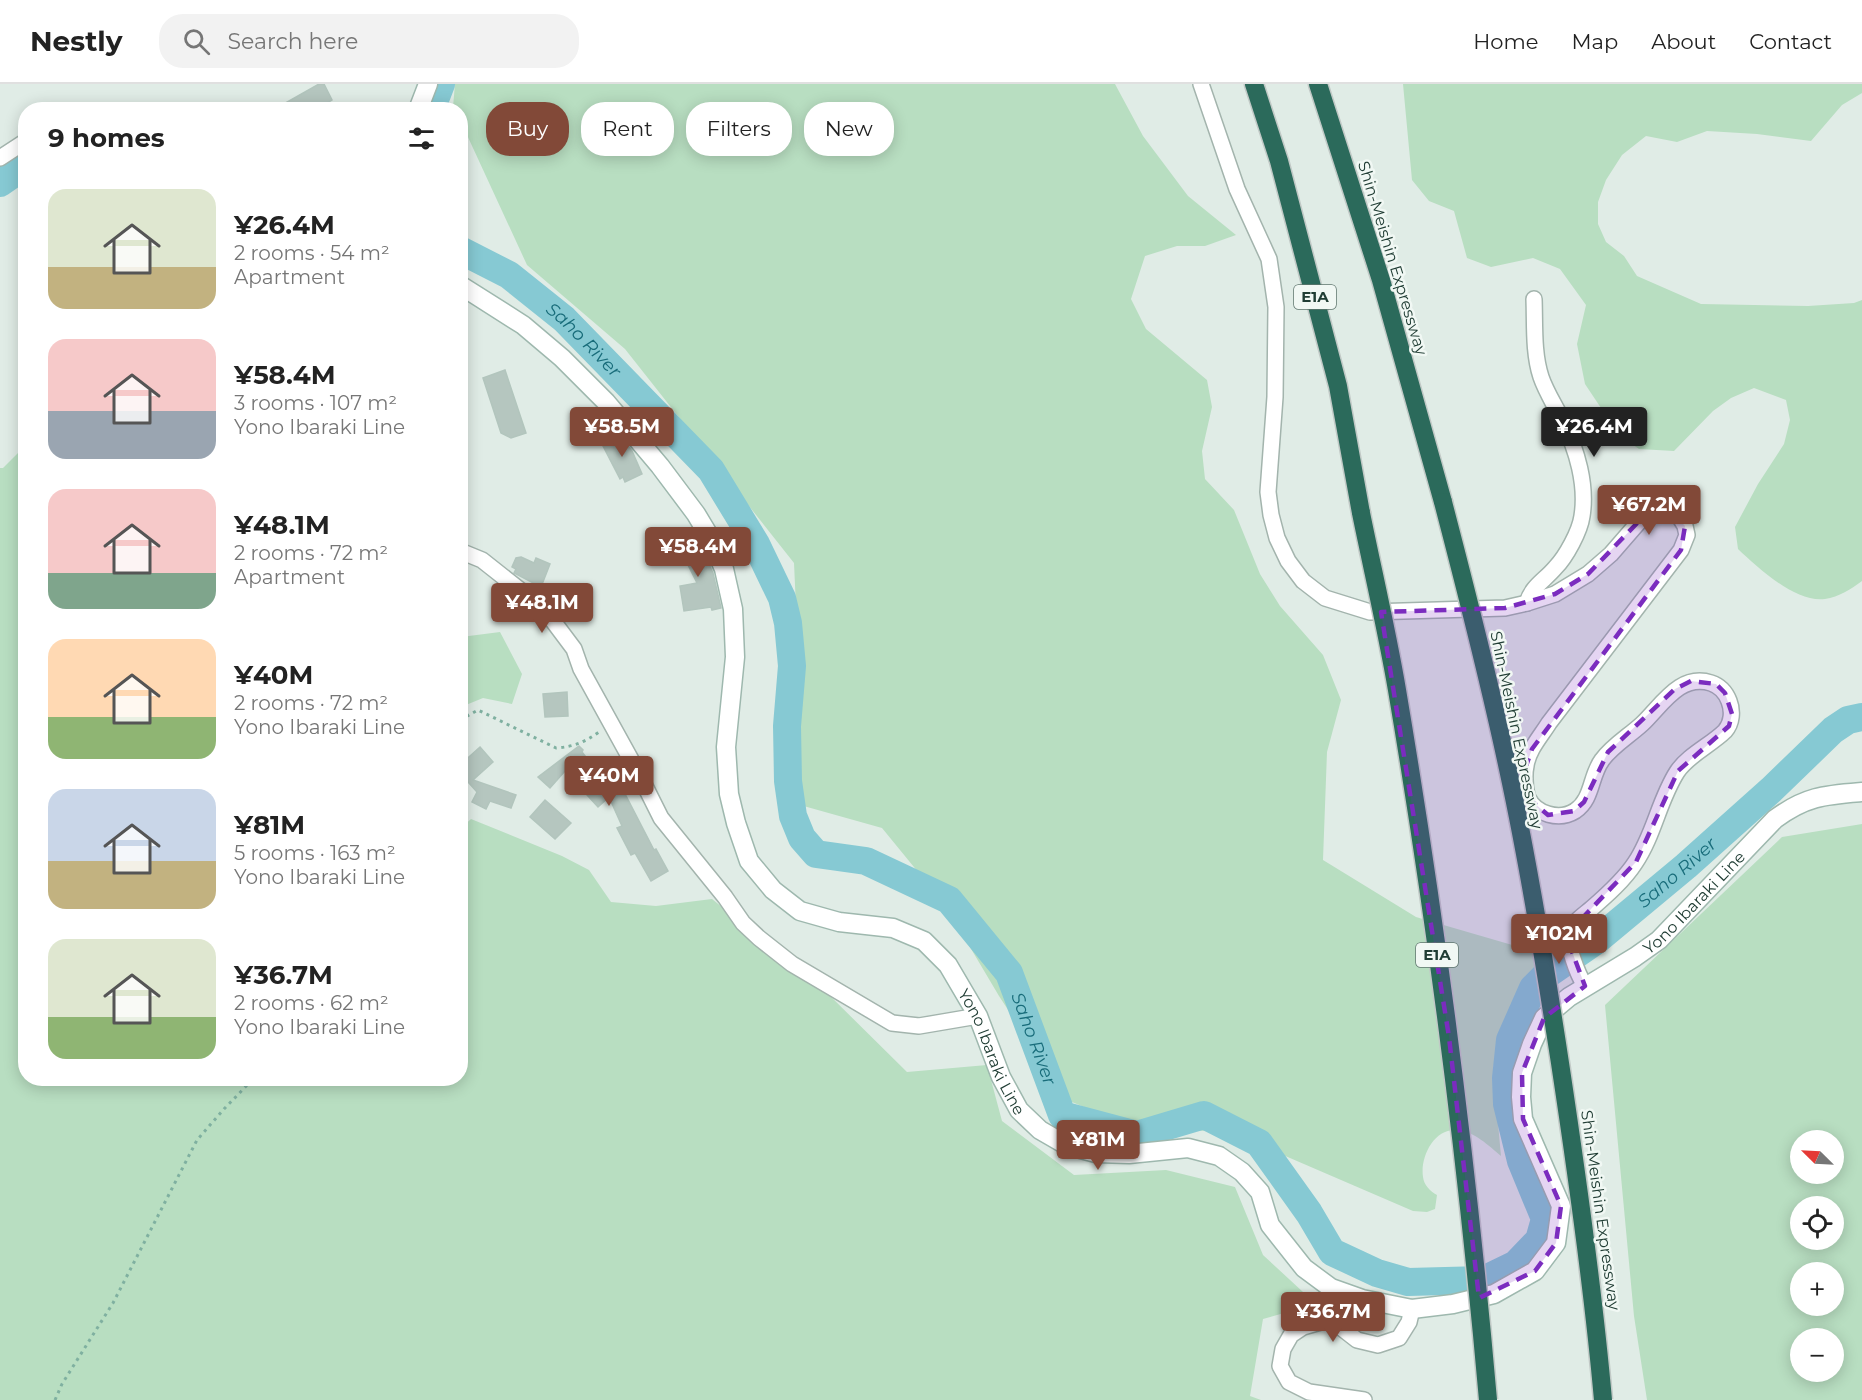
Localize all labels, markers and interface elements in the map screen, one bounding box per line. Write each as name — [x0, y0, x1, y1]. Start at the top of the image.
search box — [159, 14, 579, 68]
text: Nestly — [30, 24, 123, 58]
icon: search — [180, 25, 213, 58]
text: Search here — [228, 28, 358, 55]
text: Home — [1473, 29, 1538, 54]
text: Map — [1571, 29, 1618, 54]
text: About — [1651, 29, 1716, 54]
text: Contact — [1749, 29, 1832, 54]
chip: Buy — [486, 102, 569, 156]
chip: Rent — [581, 102, 674, 156]
chip: Filters — [686, 102, 792, 156]
chip: New — [804, 102, 894, 156]
text: 9 homes — [48, 122, 165, 154]
icon: filters — [405, 122, 438, 155]
street label: Shin-Meishin Expressway — [1354, 159, 1431, 358]
text: ¥26.4M — [234, 209, 335, 241]
icon: home — [96, 213, 168, 285]
text: 2 rooms · 54 m² — [234, 241, 390, 265]
text: Apartment — [234, 265, 345, 289]
road number: E1A — [1294, 285, 1336, 309]
water label: Saho River — [542, 298, 626, 382]
text: ¥58.4M — [234, 359, 336, 391]
icon: home — [96, 363, 168, 435]
text: 3 rooms · 107 m² — [234, 391, 397, 415]
pin: ¥58.5M — [573, 407, 671, 458]
pin: ¥26.4M — [1545, 407, 1643, 458]
text: ¥58.5M — [584, 414, 660, 438]
text: ¥26.4M — [1555, 414, 1633, 438]
text: Yono Ibaraki Line — [234, 415, 405, 439]
pin: ¥67.2M — [1600, 485, 1698, 536]
text: ¥67.2M — [1612, 492, 1686, 516]
text: ¥48.1M — [234, 509, 330, 541]
icon: home — [96, 513, 168, 585]
pin: ¥58.4M — [649, 527, 747, 578]
text: ¥58.4M — [659, 534, 737, 558]
text: 2 rooms · 72 m² — [234, 541, 388, 565]
text: Apartment — [234, 565, 345, 589]
pin: ¥48.1M — [493, 583, 591, 634]
text: ¥48.1M — [505, 590, 579, 614]
street label: Shin-Meishin Expressway — [1486, 629, 1547, 831]
text: ¥40M — [234, 659, 313, 691]
icon: home — [96, 663, 168, 735]
text: 2 rooms · 72 m² — [234, 691, 388, 715]
text: Yono Ibaraki Line — [234, 715, 405, 739]
pin: ¥40M — [573, 756, 645, 807]
text: ¥40M — [579, 763, 639, 787]
text: ¥81M — [234, 809, 305, 841]
icon: home — [96, 813, 168, 885]
water label: Saho River — [1633, 832, 1722, 913]
text: 5 rooms · 163 m² — [234, 841, 396, 865]
street label: Yono Ibaraki Line — [1640, 847, 1749, 958]
text: Yono Ibaraki Line — [234, 865, 405, 889]
pin: ¥102M — [1517, 914, 1601, 965]
text: ¥102M — [1525, 921, 1593, 945]
road number: E1A — [1416, 943, 1458, 967]
text: ¥36.7M — [234, 959, 333, 991]
icon: home — [96, 963, 168, 1035]
street label: Yono Ibaraki Line — [954, 986, 1029, 1118]
water label: Saho River — [1006, 989, 1061, 1089]
text: 2 rooms · 62 m² — [234, 991, 389, 1015]
text: Yono Ibaraki Line — [234, 1015, 405, 1039]
street label: Shin-Meishin Expressway — [1577, 1109, 1624, 1312]
pin: ¥81M — [1062, 1120, 1134, 1171]
text: ¥81M — [1071, 1127, 1125, 1151]
north arrow — [1790, 1130, 1844, 1184]
map controls — [1790, 1130, 1844, 1382]
button: locate — [1790, 1196, 1844, 1250]
button: + — [1790, 1262, 1844, 1316]
pin: ¥36.7M — [1284, 1292, 1382, 1343]
text: ¥36.7M — [1295, 1299, 1371, 1323]
button: − — [1790, 1328, 1844, 1382]

